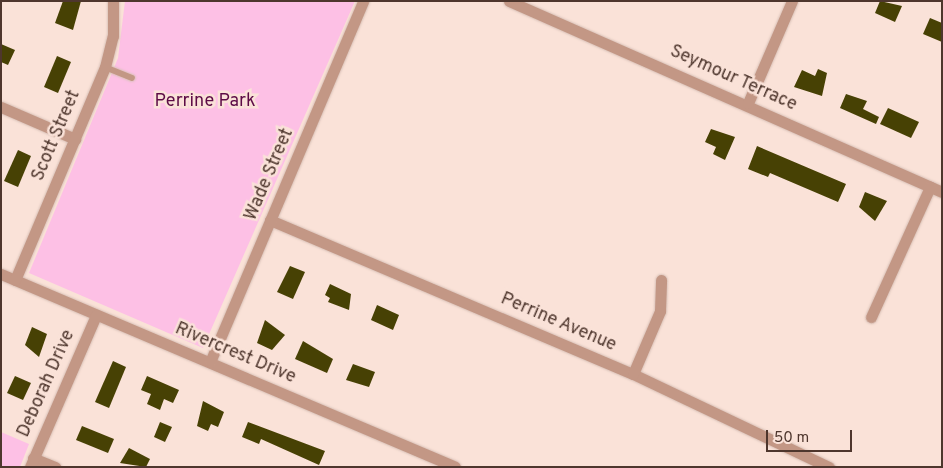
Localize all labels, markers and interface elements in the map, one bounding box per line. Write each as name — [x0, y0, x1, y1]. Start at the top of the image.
street label: Seymour Terrace — [666, 41, 800, 117]
street label: Scott Street — [28, 87, 86, 185]
park label: Perrine Park — [154, 91, 256, 113]
street label: Wade Street — [241, 126, 299, 224]
street label: Perrine Avenue — [497, 289, 619, 357]
street label: Rivercrest Drive — [171, 319, 299, 389]
street label: Deborah Drive — [14, 327, 80, 441]
scale bar — [768, 420, 854, 452]
text: 50 m — [774, 429, 809, 448]

